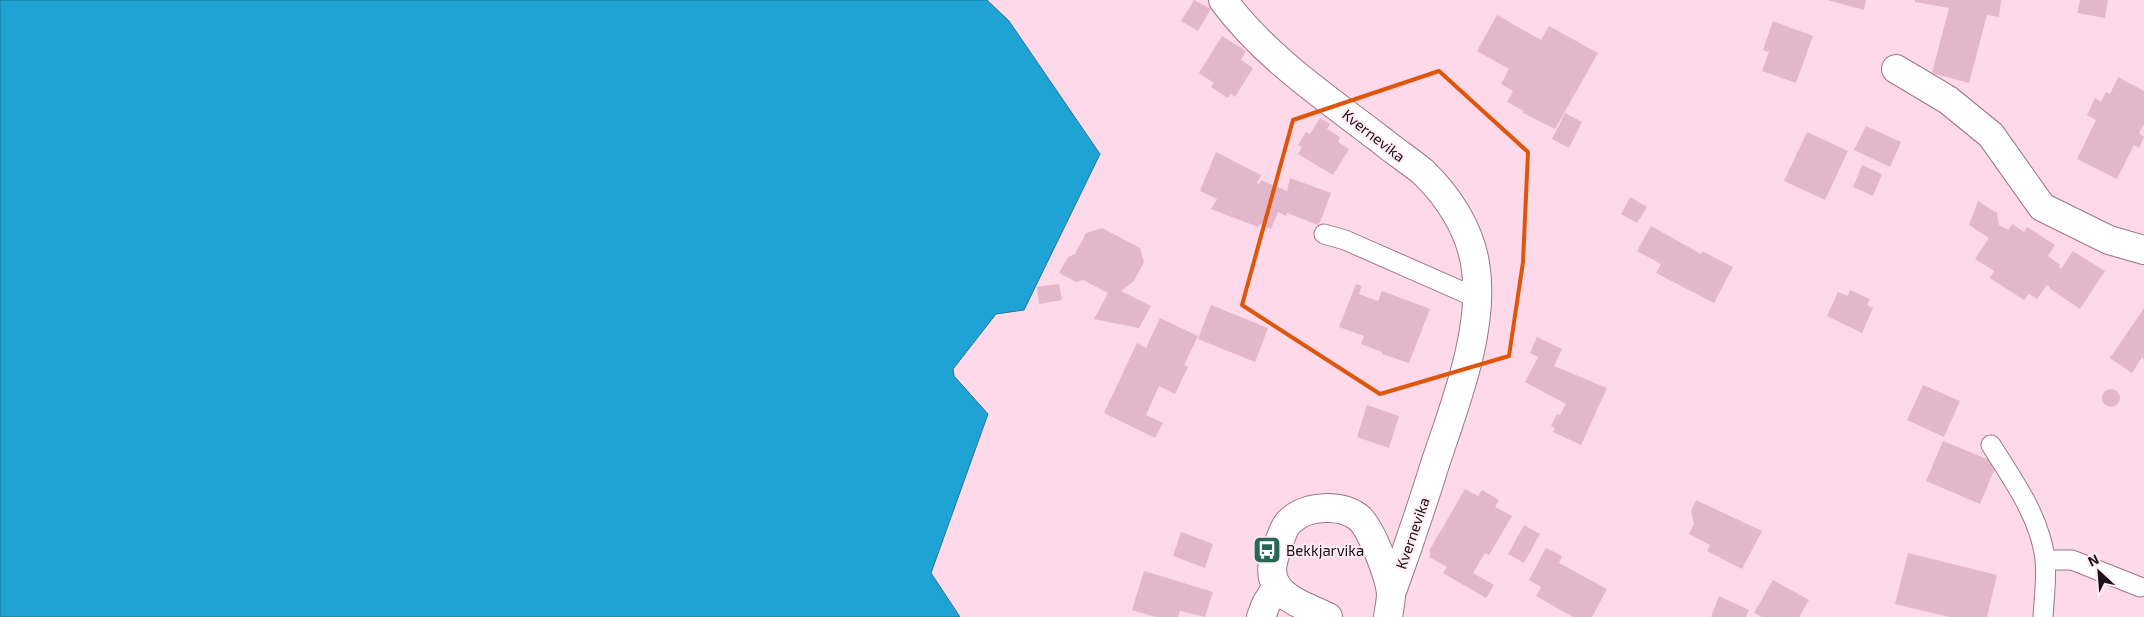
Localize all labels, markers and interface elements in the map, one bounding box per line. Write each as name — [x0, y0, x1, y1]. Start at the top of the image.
street label: Kvernevika — [1339, 105, 1409, 165]
street label: Kvernevika — [1391, 495, 1433, 571]
bus stop icon: Bekkjarvika — [1252, 535, 1282, 565]
place label: Bekkjarvika — [1286, 541, 1364, 560]
north arrow — [2074, 547, 2124, 597]
text: N — [2085, 550, 2101, 570]

